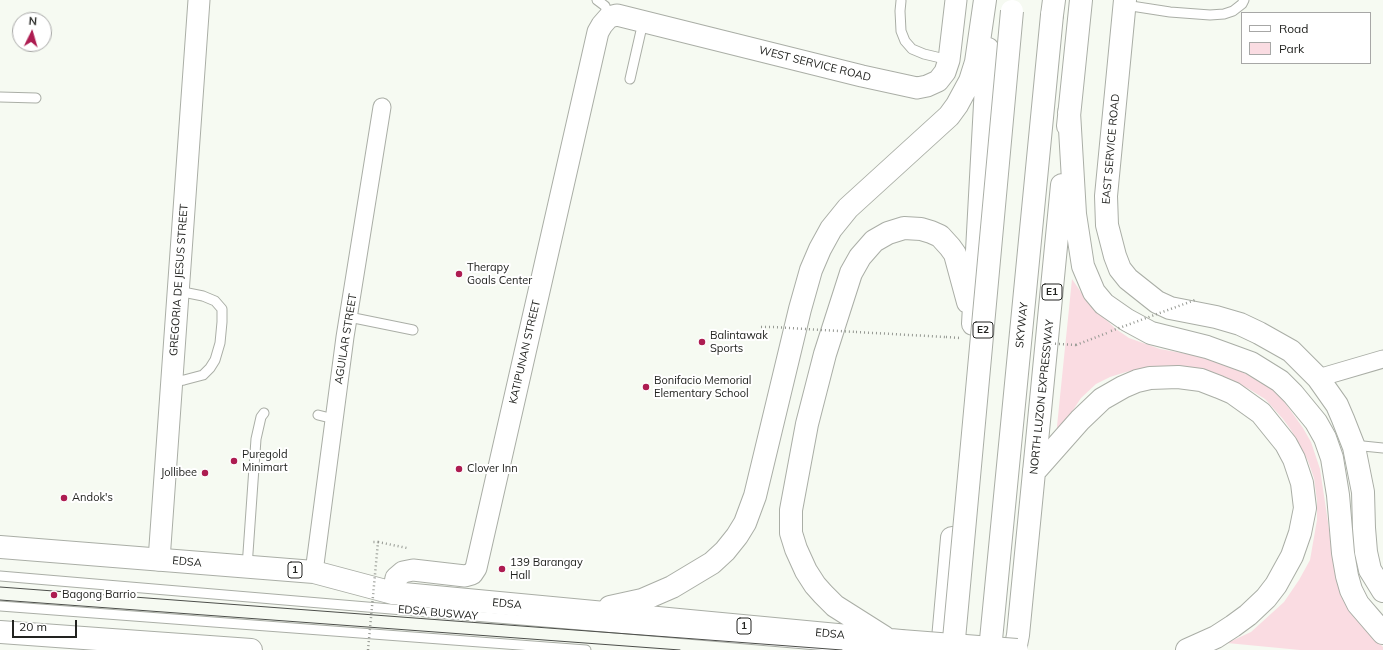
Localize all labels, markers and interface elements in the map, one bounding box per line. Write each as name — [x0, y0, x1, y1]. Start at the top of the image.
north arrow — [12, 12, 52, 52]
legend — [1241, 12, 1371, 64]
text: N — [28, 14, 38, 28]
text: Road — [1279, 21, 1308, 36]
text: Park — [1279, 41, 1304, 56]
street label: WEST SERVICE ROAD — [758, 44, 872, 84]
street label: EAST SERVICE ROAD — [1100, 93, 1122, 205]
street label: GREGORIA DE JESUS STREET — [167, 203, 191, 357]
place label: Therapy Goals Center — [467, 261, 532, 287]
marker: Therapy Goals Center — [454, 269, 464, 279]
road number: E1 — [1042, 284, 1062, 300]
street label: AGUILAR STREET — [332, 293, 360, 385]
street label: KATIPUNAN STREET — [507, 299, 543, 405]
street label: SKYWAY — [1013, 301, 1031, 349]
street label: NORTH LUZON EXPRESSWAY — [1027, 319, 1057, 475]
road number: E2 — [973, 322, 993, 338]
place label: Balintawak Sports — [710, 329, 768, 355]
marker: Balintawak Sports — [697, 337, 707, 347]
place label: Bonifacio Memorial Elementary School — [654, 374, 751, 400]
marker: Bonifacio Memorial Elementary School — [641, 382, 651, 392]
place label: Puregold Minimart — [242, 448, 288, 474]
marker: Puregold Minimart — [229, 456, 239, 466]
place label: Clover Inn — [467, 462, 518, 476]
marker: Clover Inn — [454, 464, 464, 474]
place label: Jollibee — [161, 466, 197, 480]
marker: Jollibee — [200, 468, 210, 478]
place label: Andok's — [72, 491, 113, 505]
marker: Andok's — [59, 493, 69, 503]
street label: EDSA — [172, 554, 202, 570]
place label: 139 Barangay Hall — [510, 556, 583, 582]
road number: 1 — [288, 562, 302, 578]
marker: 139 Barangay Hall — [497, 564, 507, 574]
place label: Bagong Barrio — [62, 588, 136, 602]
marker: Bagong Barrio — [49, 590, 59, 600]
street label: EDSA — [492, 596, 522, 612]
street label: EDSA BUSWAY — [397, 603, 479, 623]
scale bar — [14, 612, 79, 638]
road number: 1 — [737, 618, 751, 634]
text: 20 m — [19, 619, 47, 634]
street label: EDSA — [815, 626, 845, 642]

